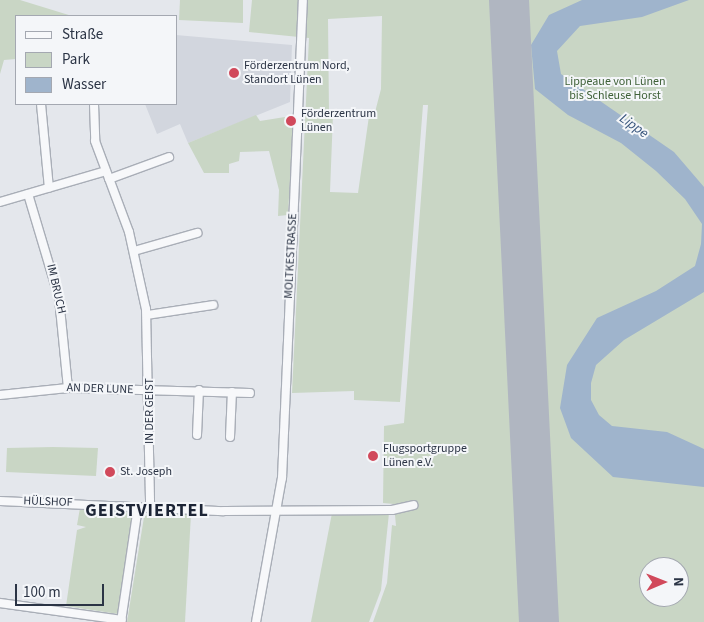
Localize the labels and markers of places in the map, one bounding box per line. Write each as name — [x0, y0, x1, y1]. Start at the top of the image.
place label: Förderzentrum Nord, Standort Lünen — [244, 59, 350, 87]
marker: Förderzentrum Nord, Standort Lünen — [228, 67, 240, 79]
place label: Förderzentrum Lünen — [301, 107, 376, 135]
marker: Förderzentrum Lünen — [285, 115, 297, 127]
place label: Flugsportgruppe Lünen e.V. — [383, 442, 467, 470]
marker: Flugsportgruppe Lünen e.V. — [367, 450, 379, 462]
place label: St. Joseph — [120, 465, 172, 479]
marker: St. Joseph — [104, 466, 116, 478]

